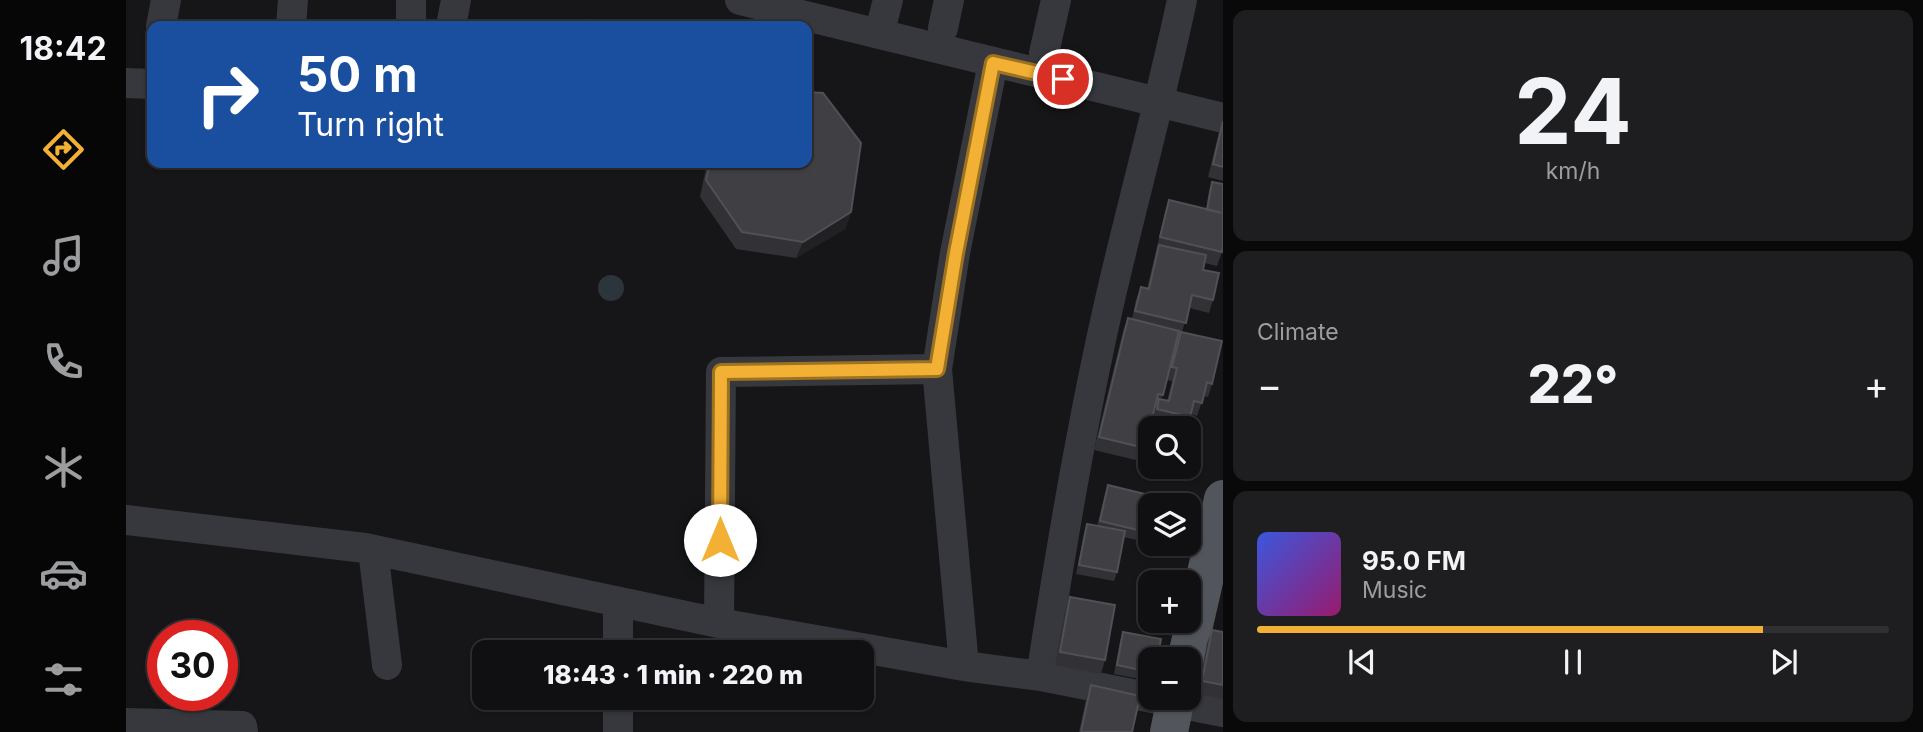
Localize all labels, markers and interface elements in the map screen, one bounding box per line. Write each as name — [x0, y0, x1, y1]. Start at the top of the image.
text: 18:42 — [19, 29, 107, 68]
text: 50 m — [297, 45, 418, 104]
icon: right — [182, 49, 273, 140]
pin — [1033, 49, 1093, 109]
text: 24 — [1514, 56, 1632, 166]
icon: arrive — [1044, 60, 1082, 98]
text: Turn right — [297, 105, 444, 144]
icon: directions — [39, 125, 88, 174]
text: km/h — [1546, 157, 1600, 185]
icon: music — [39, 231, 88, 280]
text: Climate — [1257, 318, 1339, 346]
icon: phone — [39, 337, 88, 386]
text: 22° — [1528, 353, 1618, 416]
text: − — [1257, 362, 1282, 408]
text: + — [1864, 362, 1889, 408]
map controls — [1138, 416, 1201, 710]
button: search — [1138, 416, 1201, 479]
icon: climate — [39, 443, 88, 492]
button: layers — [1138, 493, 1201, 556]
position arrow — [683, 503, 757, 577]
text: 95.0 FM — [1362, 545, 1466, 576]
icon: car — [39, 549, 88, 598]
button: + — [1138, 570, 1201, 633]
text: Music — [1362, 576, 1427, 604]
speed limit sign: 30 — [147, 620, 238, 711]
icon: previous — [1343, 643, 1381, 681]
icon: pause — [1554, 643, 1592, 681]
icon: next — [1765, 643, 1803, 681]
button: − — [1138, 647, 1201, 710]
icon: filters — [39, 655, 88, 704]
text: 18:43 · 1 min · 220 m — [543, 659, 803, 690]

